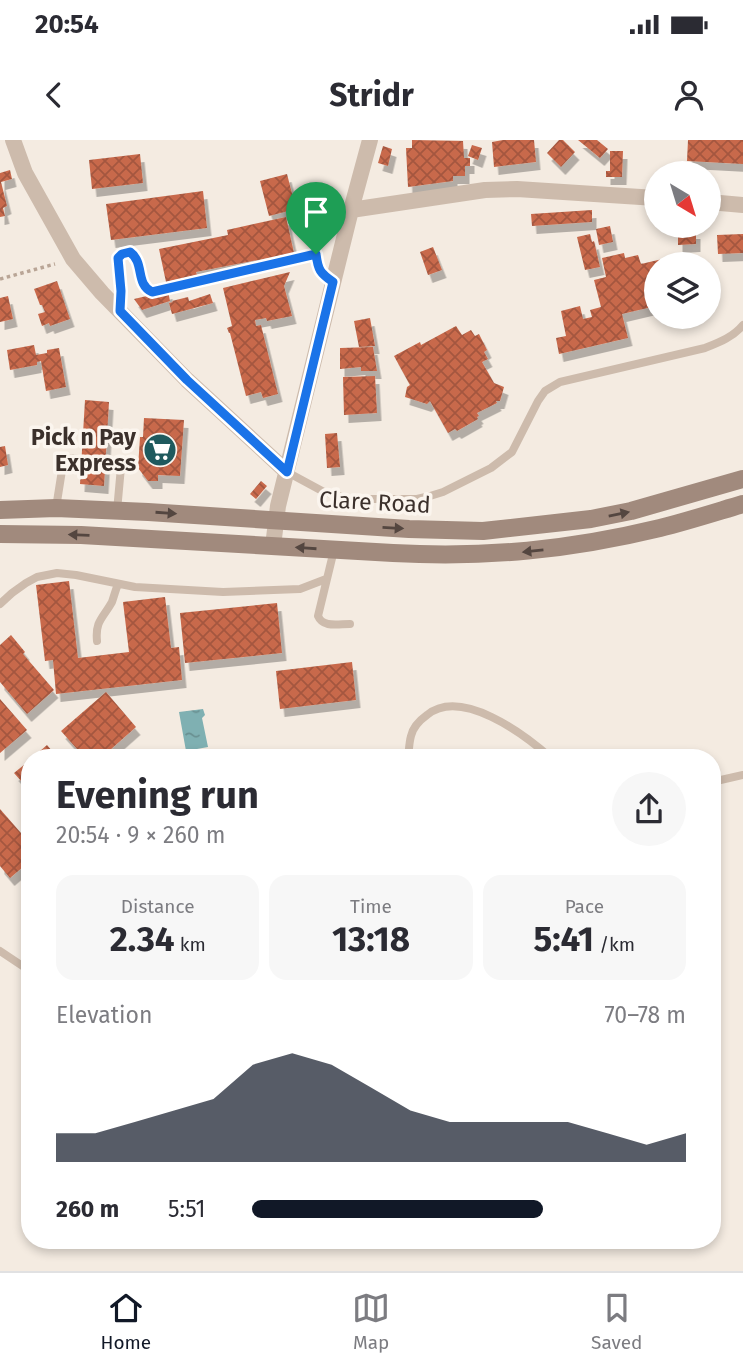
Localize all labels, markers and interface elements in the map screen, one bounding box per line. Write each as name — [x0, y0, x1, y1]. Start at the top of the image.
text: 20:54 — [35, 9, 99, 40]
icon: back — [35, 76, 73, 114]
text: Stridr — [329, 76, 414, 114]
icon: person — [670, 76, 708, 114]
north arrow — [644, 161, 721, 238]
map controls — [644, 161, 721, 329]
pin — [286, 182, 346, 254]
icon: arrive — [297, 193, 335, 231]
button: layers — [644, 252, 721, 329]
place label: Pick n Pay Express — [31, 423, 137, 477]
supermarket icon: Pick n Pay Express — [141, 431, 179, 469]
street label: Clare Road — [319, 485, 431, 519]
one-way arrow — [155, 508, 177, 519]
one-way arrow — [608, 508, 630, 519]
one-way arrow — [382, 523, 404, 534]
one-way arrow — [68, 530, 90, 541]
one-way arrow — [295, 543, 317, 554]
one-way arrow — [522, 546, 544, 557]
text: Evening run — [56, 772, 259, 818]
button: share — [612, 772, 686, 846]
text: 20:54 · 9 × 260 m — [56, 821, 225, 849]
text: Distance — [121, 895, 195, 918]
text: Time — [350, 895, 392, 918]
text: Pace — [565, 895, 604, 918]
text: 2.34 — [110, 918, 175, 960]
text: 13:18 — [332, 918, 410, 960]
text: 5:41 — [534, 918, 594, 960]
text: km — [175, 933, 206, 956]
text: /km — [594, 933, 635, 956]
text: Elevation — [56, 1001, 152, 1029]
text: 70–78 m — [604, 1001, 686, 1029]
text: 260 m — [56, 1195, 119, 1223]
text: 5:51 — [168, 1195, 205, 1223]
tab: Home — [100, 1289, 151, 1354]
tab: Map — [352, 1289, 390, 1354]
tab: Saved — [591, 1289, 642, 1354]

